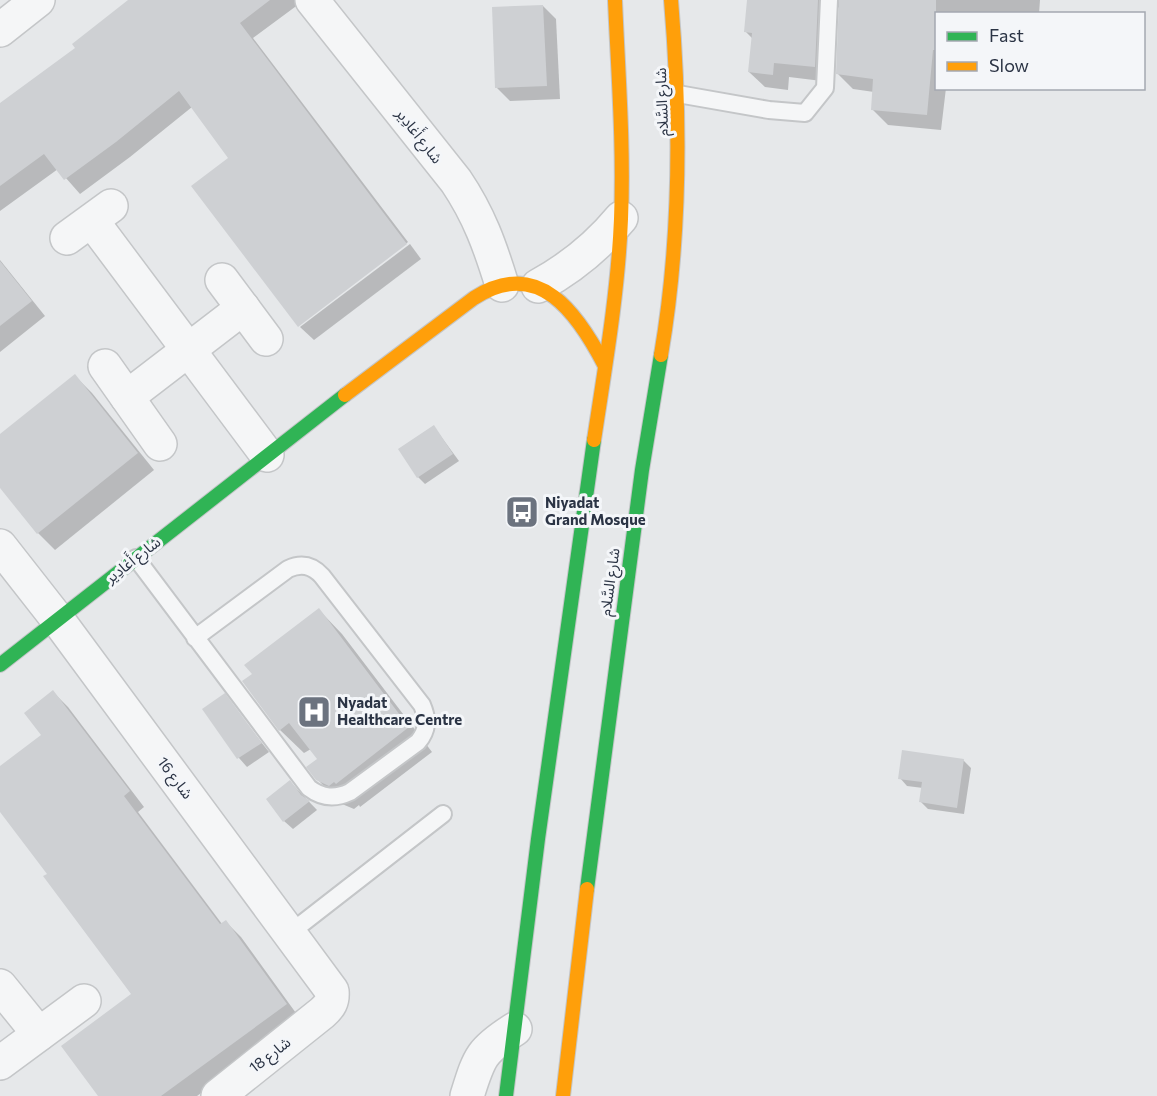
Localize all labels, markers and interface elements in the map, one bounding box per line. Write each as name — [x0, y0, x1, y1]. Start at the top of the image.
legend — [935, 12, 1145, 90]
text: Fast — [989, 24, 1024, 46]
text: Slow — [989, 54, 1029, 76]
street label: شارع السَّلام — [651, 67, 675, 137]
street label: شارع أَغادِير — [389, 102, 449, 169]
place label: Niyadat Grand Mosque — [545, 493, 646, 528]
bus stop icon: Niyadat Grand Mosque — [504, 494, 540, 530]
street label: شارع أَغادِير — [99, 530, 166, 590]
street label: شارع السَّلام — [595, 546, 627, 618]
place label: Nyadat Healthcare Centre — [337, 693, 462, 728]
hospital icon: Nyadat Healthcare Centre — [296, 694, 332, 730]
street label: شارع 16 — [151, 753, 197, 804]
street label: شارع 18 — [245, 1032, 296, 1079]

